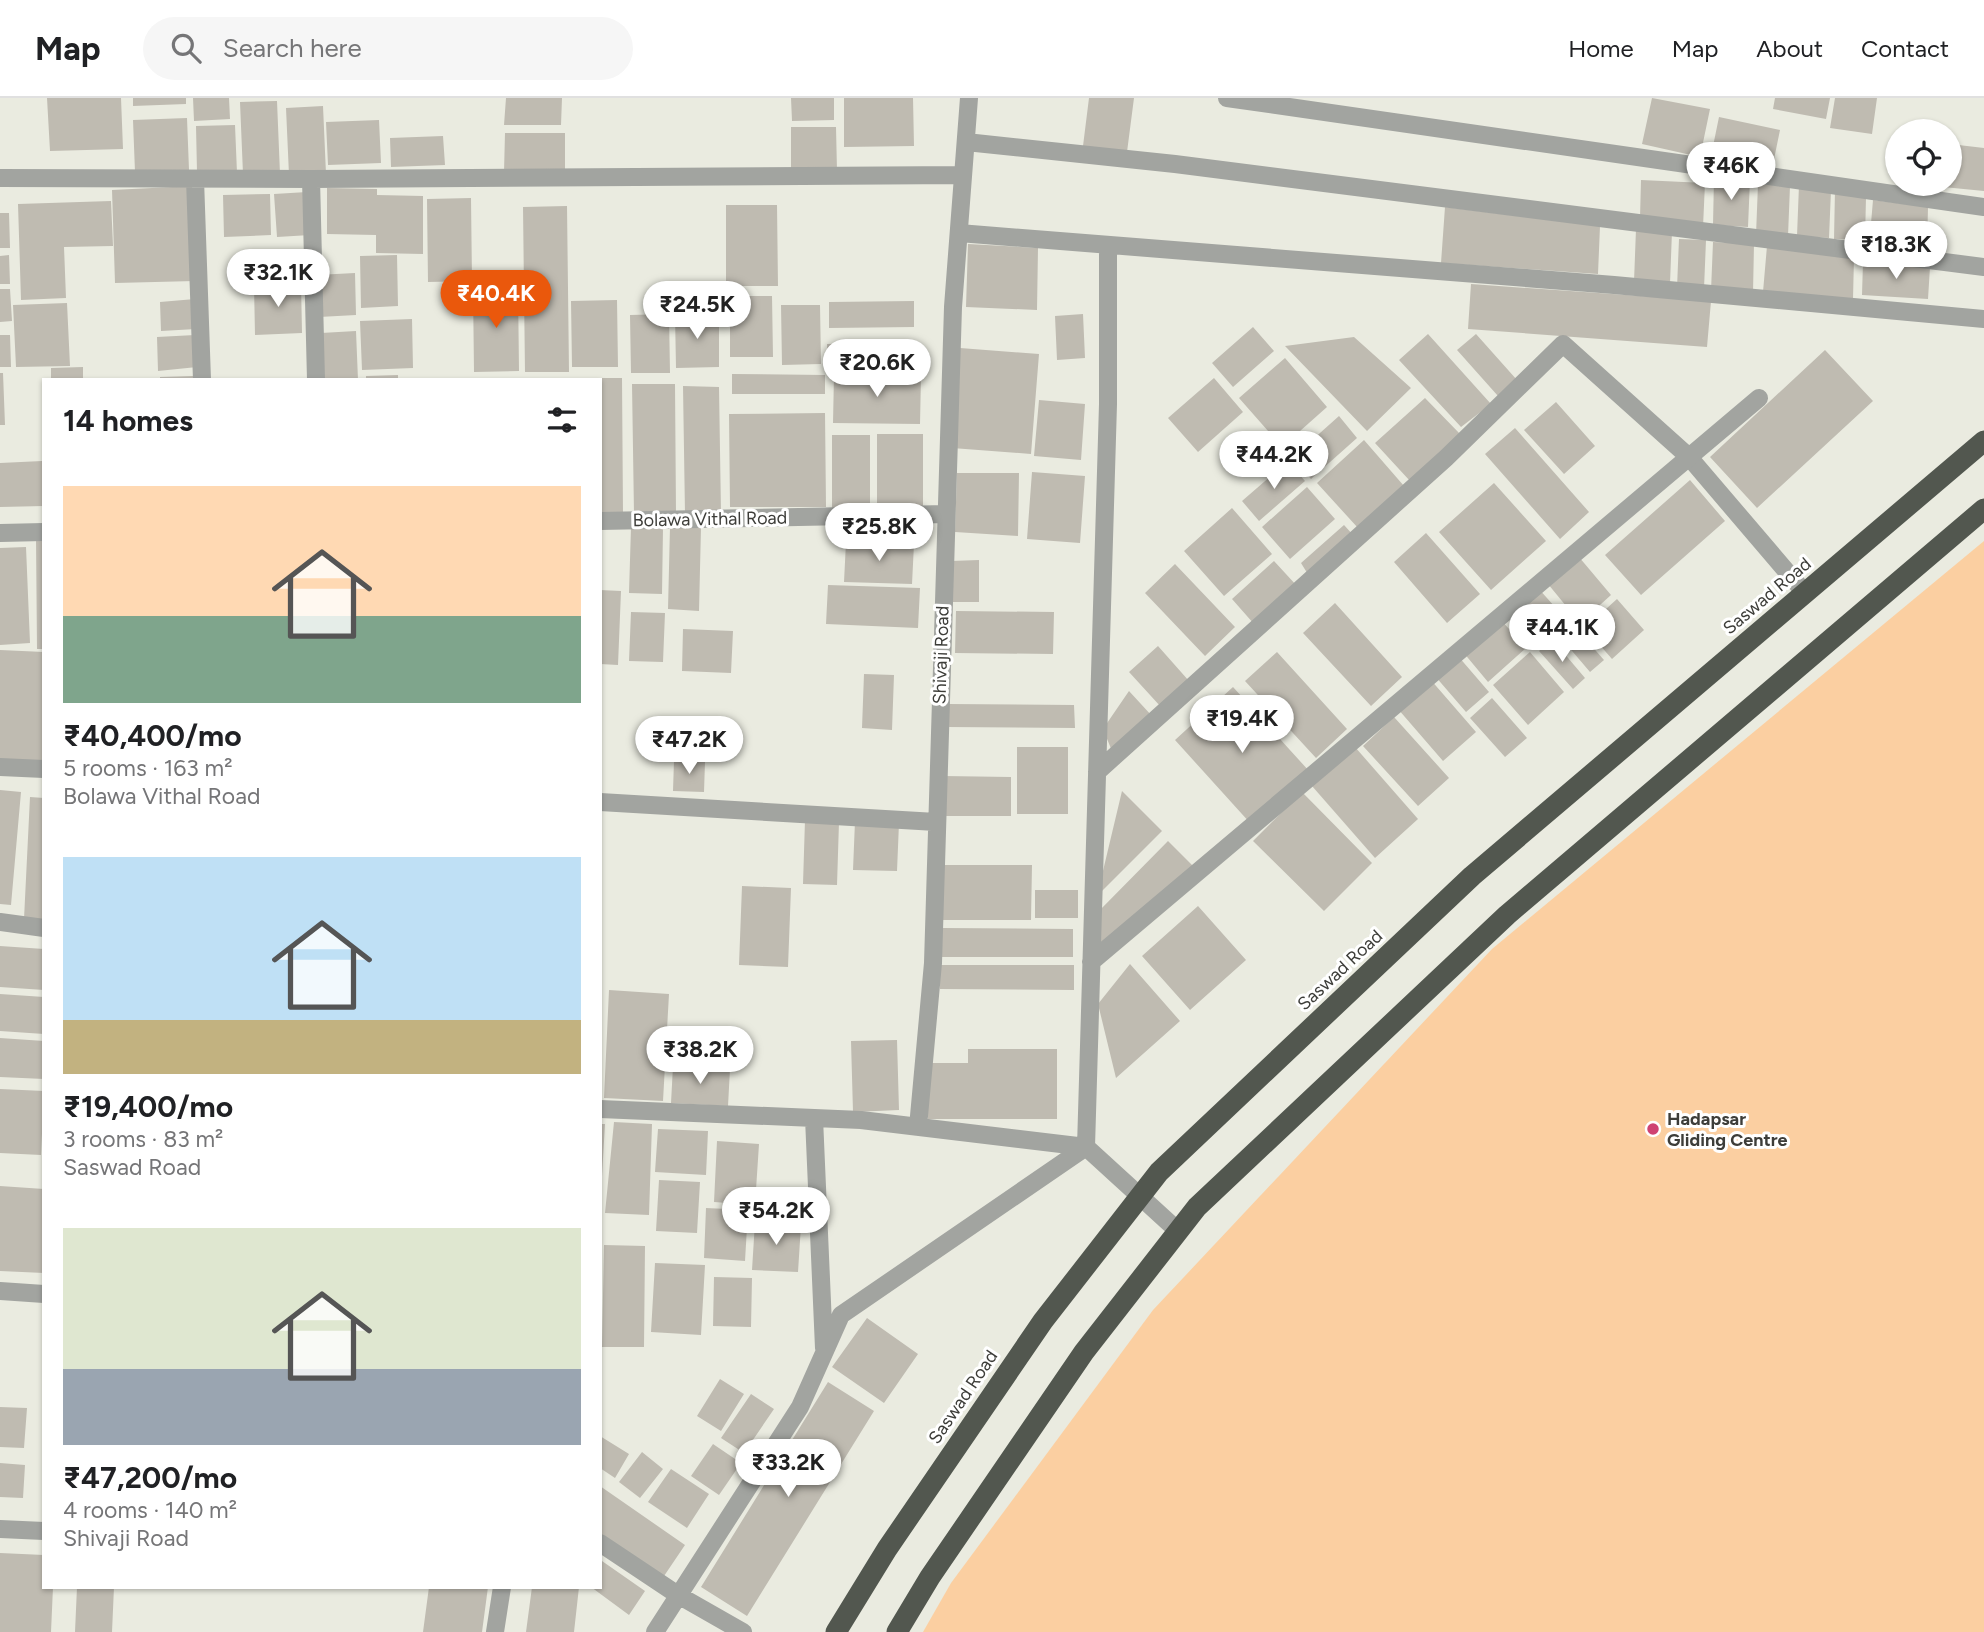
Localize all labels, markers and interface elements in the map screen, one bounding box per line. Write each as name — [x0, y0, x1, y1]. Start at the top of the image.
search box — [143, 17, 633, 80]
text: Map — [35, 29, 101, 68]
icon: search — [167, 29, 205, 67]
text: Search here — [223, 32, 362, 64]
text: Home — [1568, 34, 1634, 63]
text: Map — [1672, 34, 1718, 63]
text: About — [1756, 34, 1823, 63]
text: Contact — [1861, 34, 1949, 63]
map controls — [1885, 119, 1962, 196]
button: locate — [1885, 119, 1962, 196]
pin: ₹46K — [1690, 142, 1772, 202]
text: ₹46K — [1702, 151, 1760, 179]
pin: ₹18.3K — [1839, 222, 1953, 281]
text: ₹18.3K — [1860, 230, 1932, 258]
pin: ₹32.1K — [221, 250, 335, 309]
text: ₹32.1K — [243, 258, 313, 286]
pin: ₹40.4K — [439, 271, 553, 330]
text: ₹40.4K — [457, 279, 535, 307]
pin: ₹24.5K — [640, 282, 754, 341]
text: ₹24.5K — [659, 290, 735, 318]
pin: ₹20.6K — [820, 340, 934, 399]
text: ₹20.6K — [839, 348, 915, 376]
icon: filters — [543, 401, 581, 439]
text: 14 homes — [63, 402, 193, 439]
pin: ₹44.2K — [1217, 432, 1331, 491]
text: ₹44.2K — [1235, 440, 1313, 468]
pin: ₹25.8K — [822, 504, 936, 563]
street label: Bolawa Vithal Road — [633, 507, 787, 531]
text: ₹25.8K — [841, 512, 917, 540]
icon: home — [259, 531, 385, 657]
street label: Saswad Road — [1719, 553, 1815, 639]
pin: ₹44.1K — [1505, 604, 1619, 664]
street label: Shivaji Road — [928, 605, 954, 705]
text: ₹44.1K — [1525, 613, 1599, 641]
pin: ₹19.4K — [1185, 696, 1299, 755]
text: ₹19.4K — [1206, 704, 1278, 732]
pin: ₹47.2K — [632, 716, 746, 776]
text: ₹40,400/mo — [63, 717, 242, 754]
text: ₹47.2K — [651, 725, 727, 753]
text: 5 rooms · 163 m² — [63, 754, 232, 782]
text: Bolawa Vithal Road — [63, 782, 260, 810]
icon: home — [259, 902, 385, 1028]
street label: Saswad Road — [1293, 925, 1387, 1015]
pin: ₹38.2K — [643, 1026, 757, 1086]
text: ₹38.2K — [662, 1035, 738, 1063]
text: ₹19,400/mo — [63, 1088, 233, 1125]
place label: Hadapsar Gliding Centre — [1667, 1108, 1788, 1151]
marker: Hadapsar Gliding Centre — [1645, 1121, 1661, 1137]
text: 3 rooms · 83 m² — [63, 1125, 223, 1153]
text: Saswad Road — [63, 1153, 201, 1181]
pin: ₹54.2K — [719, 1188, 833, 1247]
text: ₹54.2K — [738, 1196, 814, 1224]
icon: home — [259, 1273, 385, 1399]
street label: Saswad Road — [924, 1346, 1002, 1448]
pin: ₹33.2K — [731, 1440, 845, 1499]
text: ₹33.2K — [751, 1448, 825, 1476]
text: ₹47,200/mo — [63, 1459, 237, 1496]
text: 4 rooms · 140 m² — [63, 1496, 237, 1524]
text: Shivaji Road — [63, 1524, 189, 1552]

